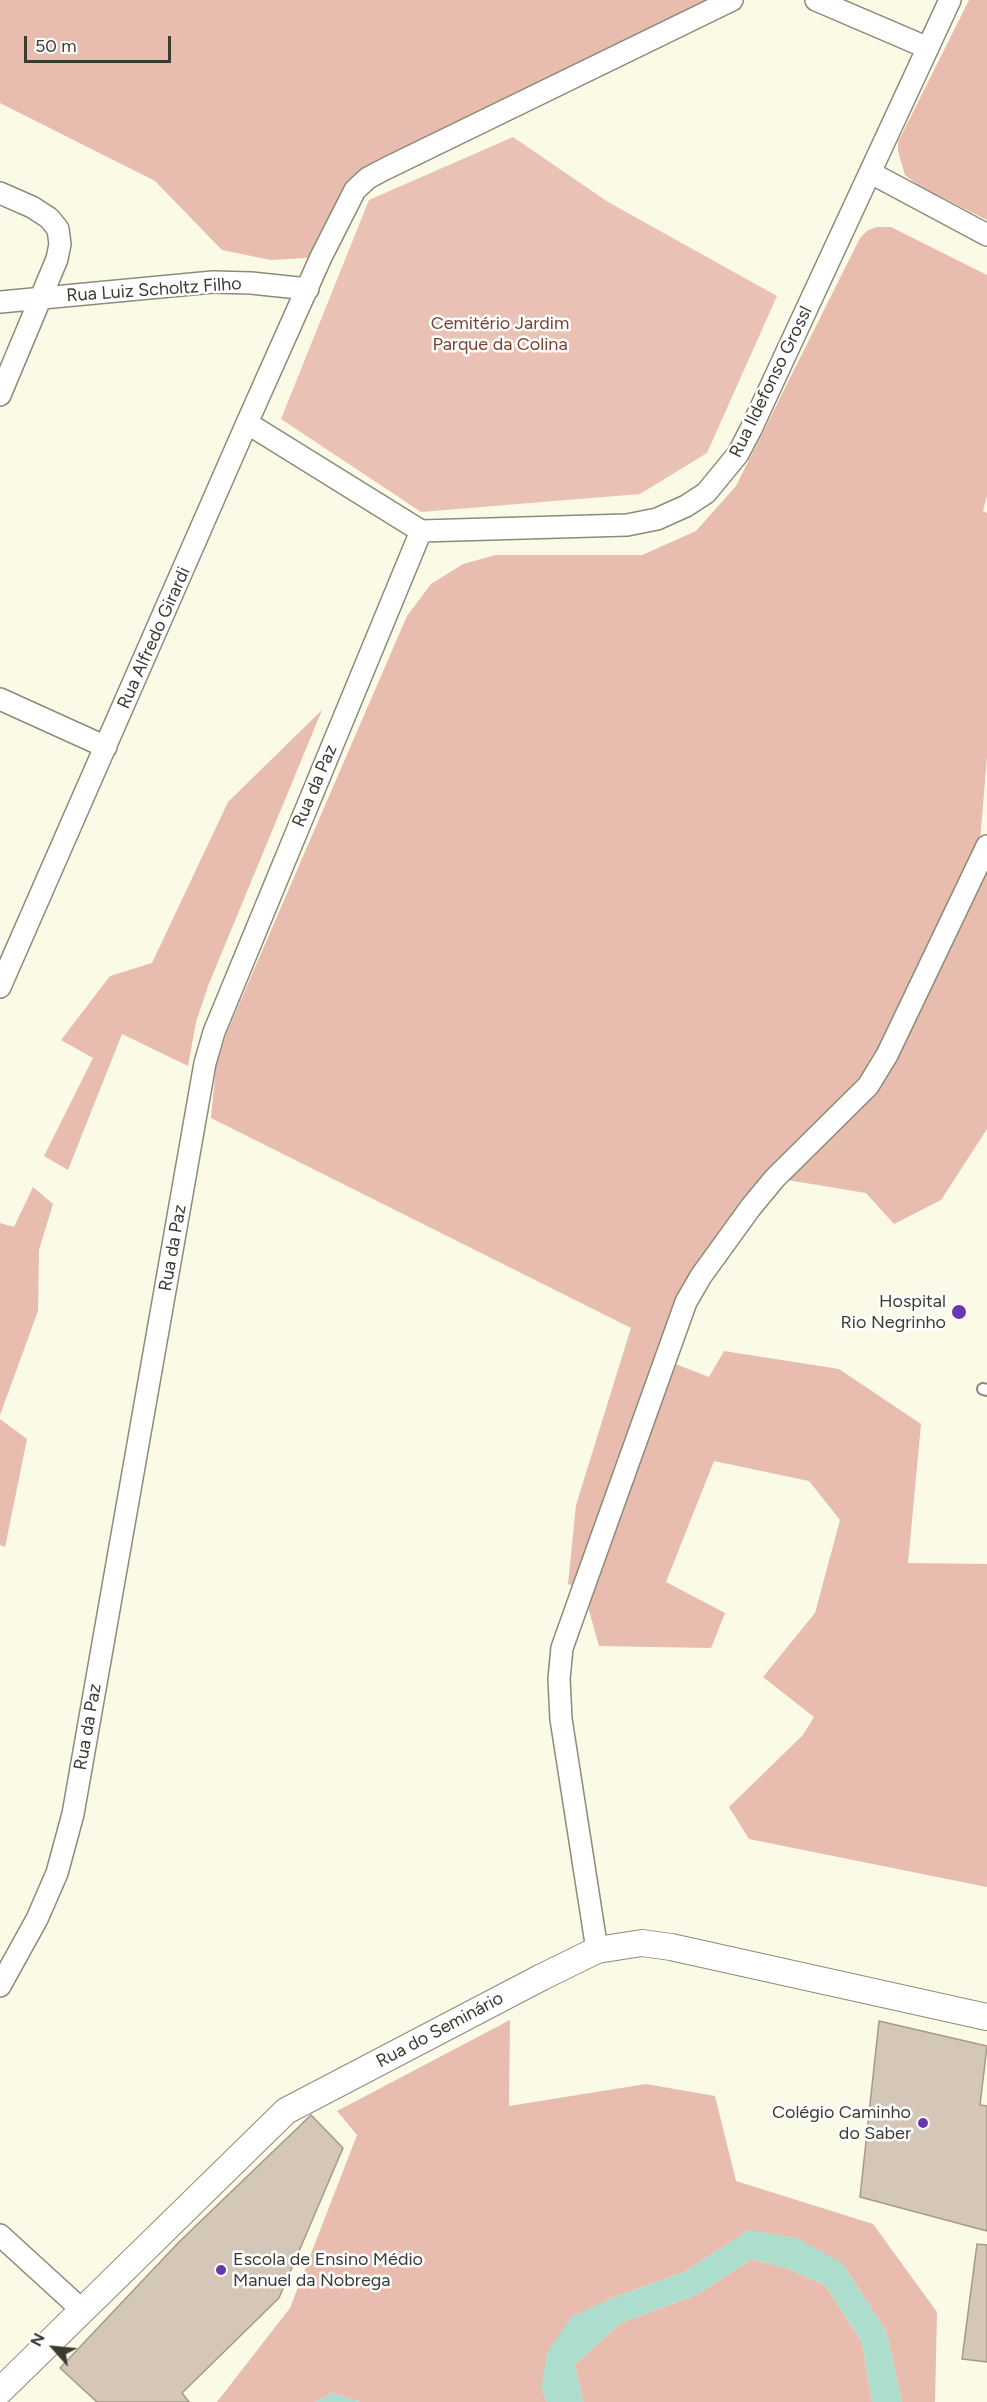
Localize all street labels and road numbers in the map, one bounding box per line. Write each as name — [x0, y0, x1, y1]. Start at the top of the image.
street label: Rua Luiz Scholtz Filho — [66, 273, 242, 307]
street label: Rua Ildefonso Grossl — [725, 303, 817, 461]
street label: Rua Alfredo Girardi — [113, 564, 195, 712]
street label: Rua da Paz — [288, 742, 342, 830]
street label: Rua da Paz — [155, 1203, 191, 1293]
street label: Rua da Paz — [70, 1682, 106, 1772]
street label: Rua do Seminário — [373, 1987, 507, 2073]

